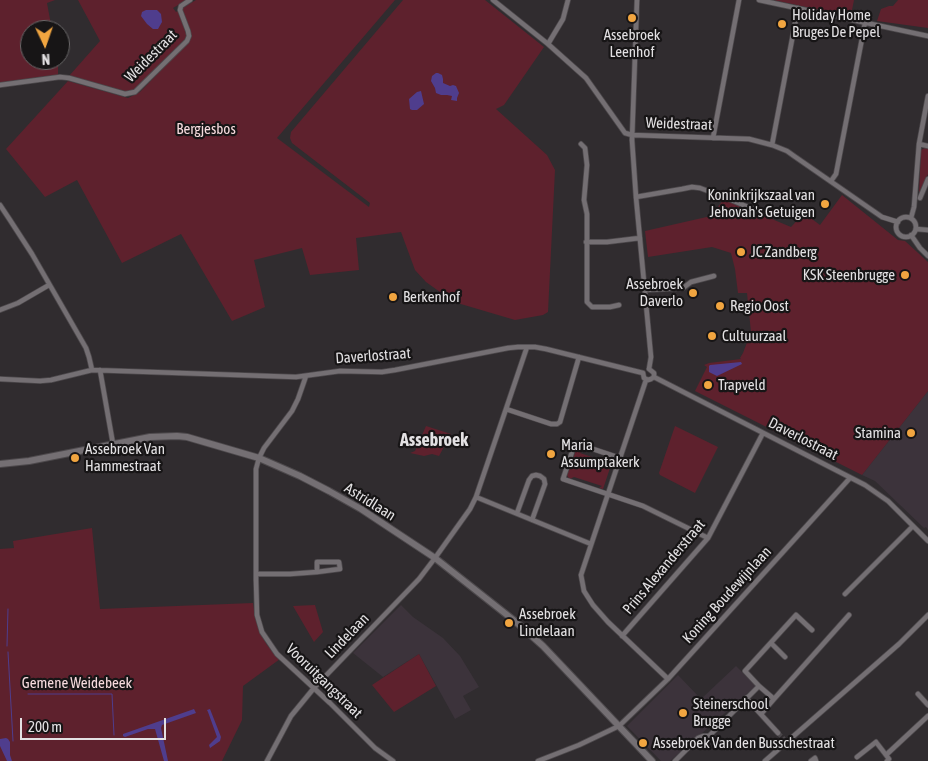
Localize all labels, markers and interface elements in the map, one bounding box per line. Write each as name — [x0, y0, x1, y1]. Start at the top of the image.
place label: Holiday Home Bruges De Pepel — [792, 6, 880, 41]
marker: Assebroek Leenhof — [626, 12, 638, 24]
marker: Holiday Home Bruges De Pepel — [776, 18, 788, 30]
north arrow — [20, 20, 70, 70]
street label: Weidestraat — [121, 26, 181, 86]
place label: Assebroek Leenhof — [604, 26, 660, 61]
text: N — [41, 51, 50, 67]
street label: Weidestraat — [645, 114, 713, 134]
park label: Bergjesbos — [176, 120, 236, 138]
place label: Koninkrijkszaal van Jehovah's Getuigen — [707, 186, 815, 221]
marker: Koninkrijkszaal van Jehovah's Getuigen — [819, 198, 831, 210]
place label: JC Zandberg — [751, 243, 817, 261]
marker: JC Zandberg — [735, 246, 747, 258]
place label: KSK Steenbrugge — [803, 266, 895, 284]
marker: KSK Steenbrugge — [899, 269, 911, 281]
place label: Assebroek Daverlo — [626, 275, 683, 310]
marker: Assebroek Daverlo — [687, 287, 699, 299]
place label: Berkenhof — [403, 288, 460, 306]
marker: Berkenhof — [387, 291, 399, 303]
place label: Regio Oost — [730, 297, 789, 315]
marker: Regio Oost — [714, 300, 726, 312]
place label: Cultuurzaal — [722, 327, 787, 345]
marker: Cultuurzaal — [706, 330, 718, 342]
street label: Daverlostraat — [335, 344, 411, 368]
place label: Trapveld — [718, 376, 766, 394]
marker: Trapveld — [702, 379, 714, 391]
street label: Daverlostraat — [765, 414, 841, 464]
place label: Stamina — [855, 424, 901, 442]
marker: Stamina — [905, 427, 917, 439]
district label: Assebroek — [400, 429, 468, 451]
place label: Maria Assumptakerk — [561, 436, 640, 471]
place label: Assebroek Van Hammestraat — [85, 440, 165, 475]
marker: Maria Assumptakerk — [545, 448, 557, 460]
marker: Assebroek Van Hammestraat — [69, 452, 81, 464]
street label: Astridlaan — [341, 479, 399, 525]
street label: Prins Alexanderstraat — [619, 516, 709, 618]
street label: Koning Boudewijnlaan — [679, 543, 775, 647]
place label: Assebroek Lindelaan — [519, 605, 576, 640]
street label: Lindelaan — [321, 610, 373, 662]
marker: Assebroek Lindelaan — [503, 617, 515, 629]
street label: Vooruitgangstraat — [282, 640, 366, 722]
park label: Gemene Weidebeek — [22, 674, 132, 692]
place label: Steinerschool Brugge — [693, 695, 768, 730]
marker: Steinerschool Brugge — [677, 707, 689, 719]
scale bar — [22, 708, 169, 740]
text: 200 m — [28, 718, 62, 735]
place label: Assebroek Van den Busschestraat — [653, 734, 835, 752]
marker: Assebroek Van den Busschestraat — [637, 737, 649, 749]

